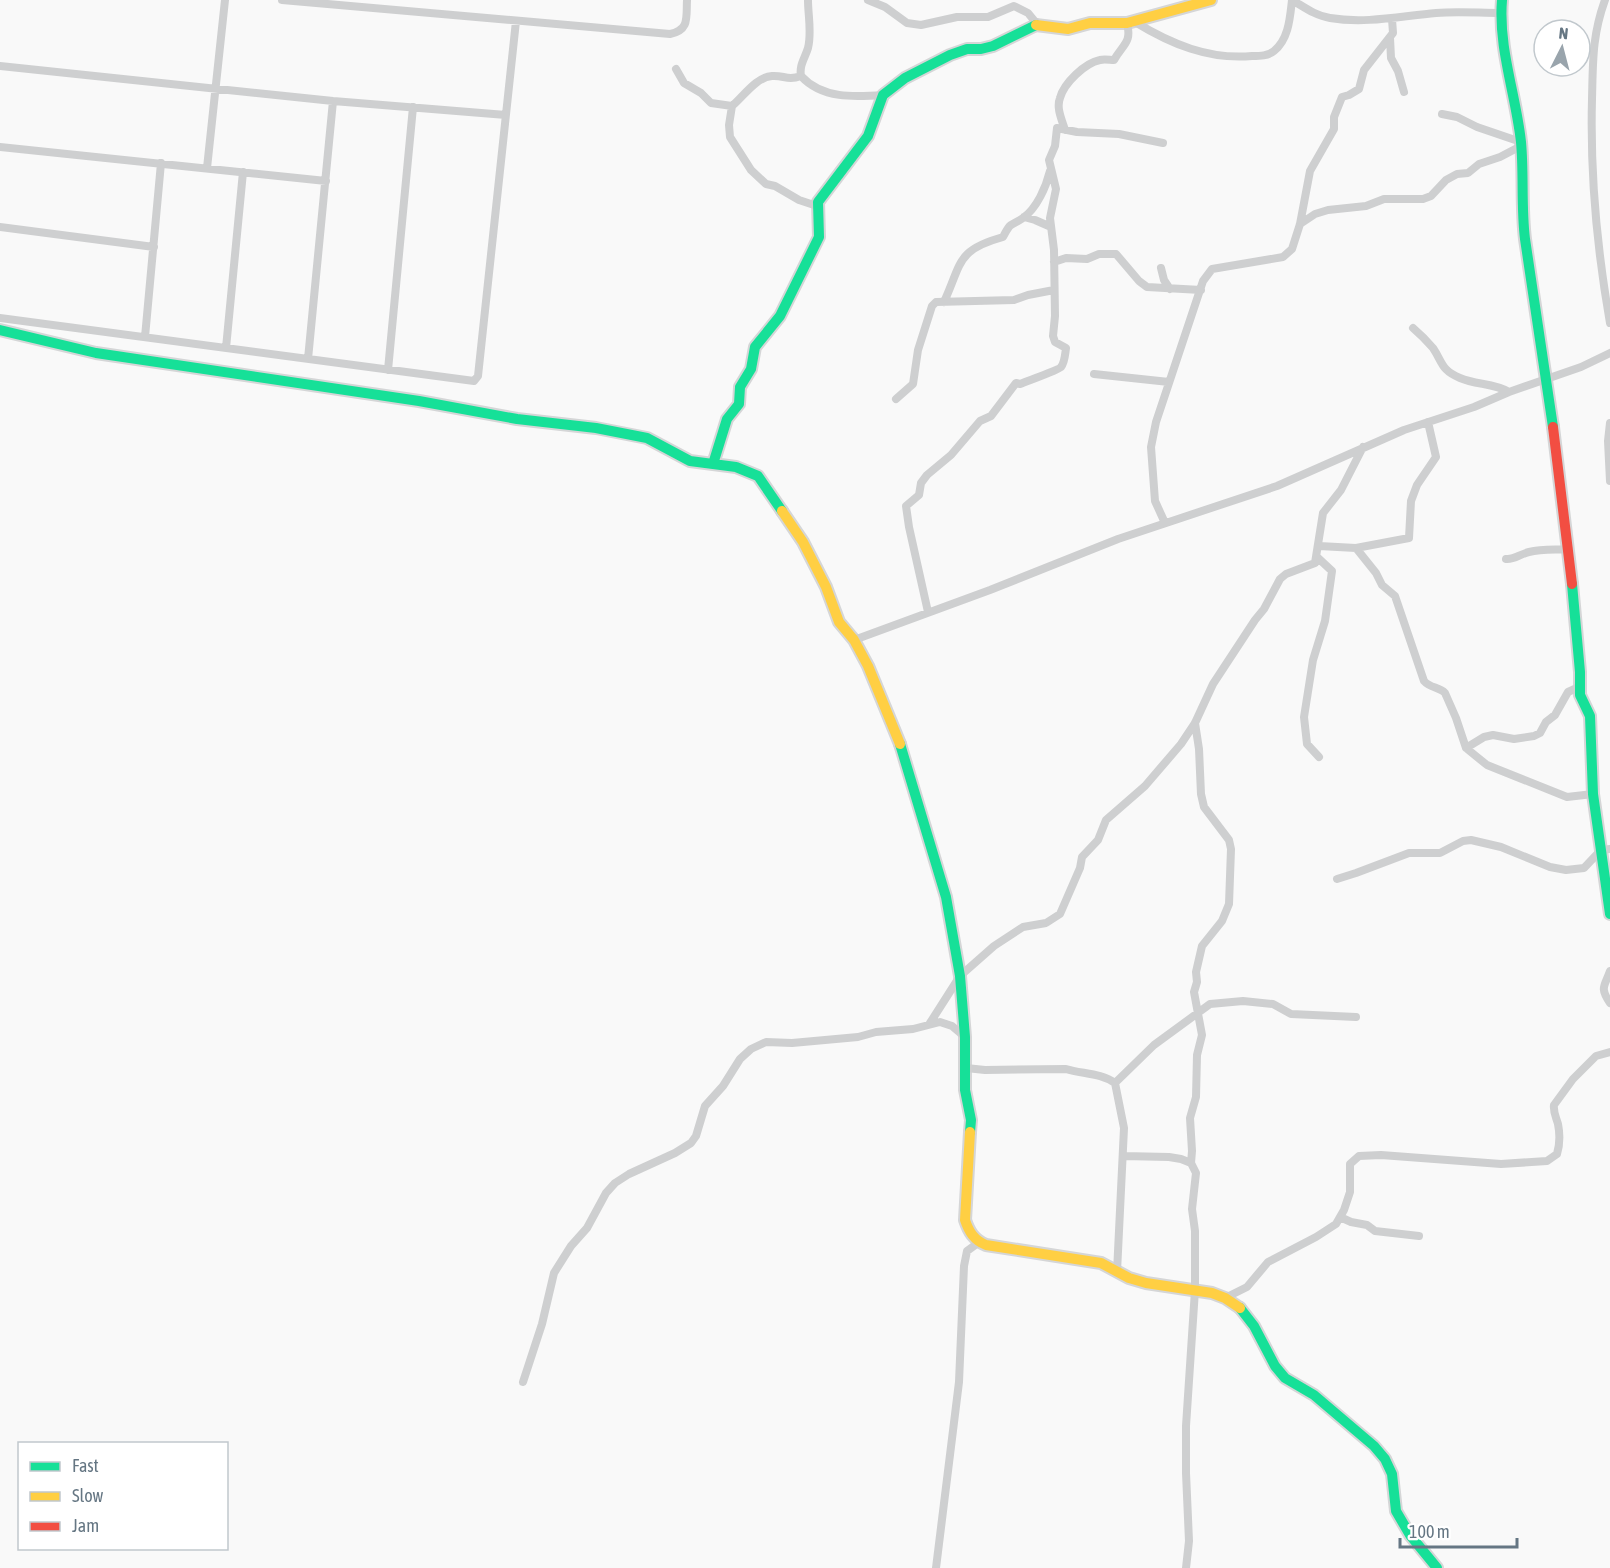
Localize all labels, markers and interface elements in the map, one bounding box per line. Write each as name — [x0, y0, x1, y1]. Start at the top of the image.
north arrow — [1532, 18, 1592, 78]
text: N — [1558, 24, 1569, 43]
legend — [18, 1442, 228, 1550]
text: Fast — [72, 1455, 99, 1476]
text: Slow — [72, 1485, 103, 1506]
scale bar — [1400, 1511, 1517, 1549]
text: Jam — [72, 1515, 99, 1536]
text: 100 m — [1409, 1521, 1450, 1542]

